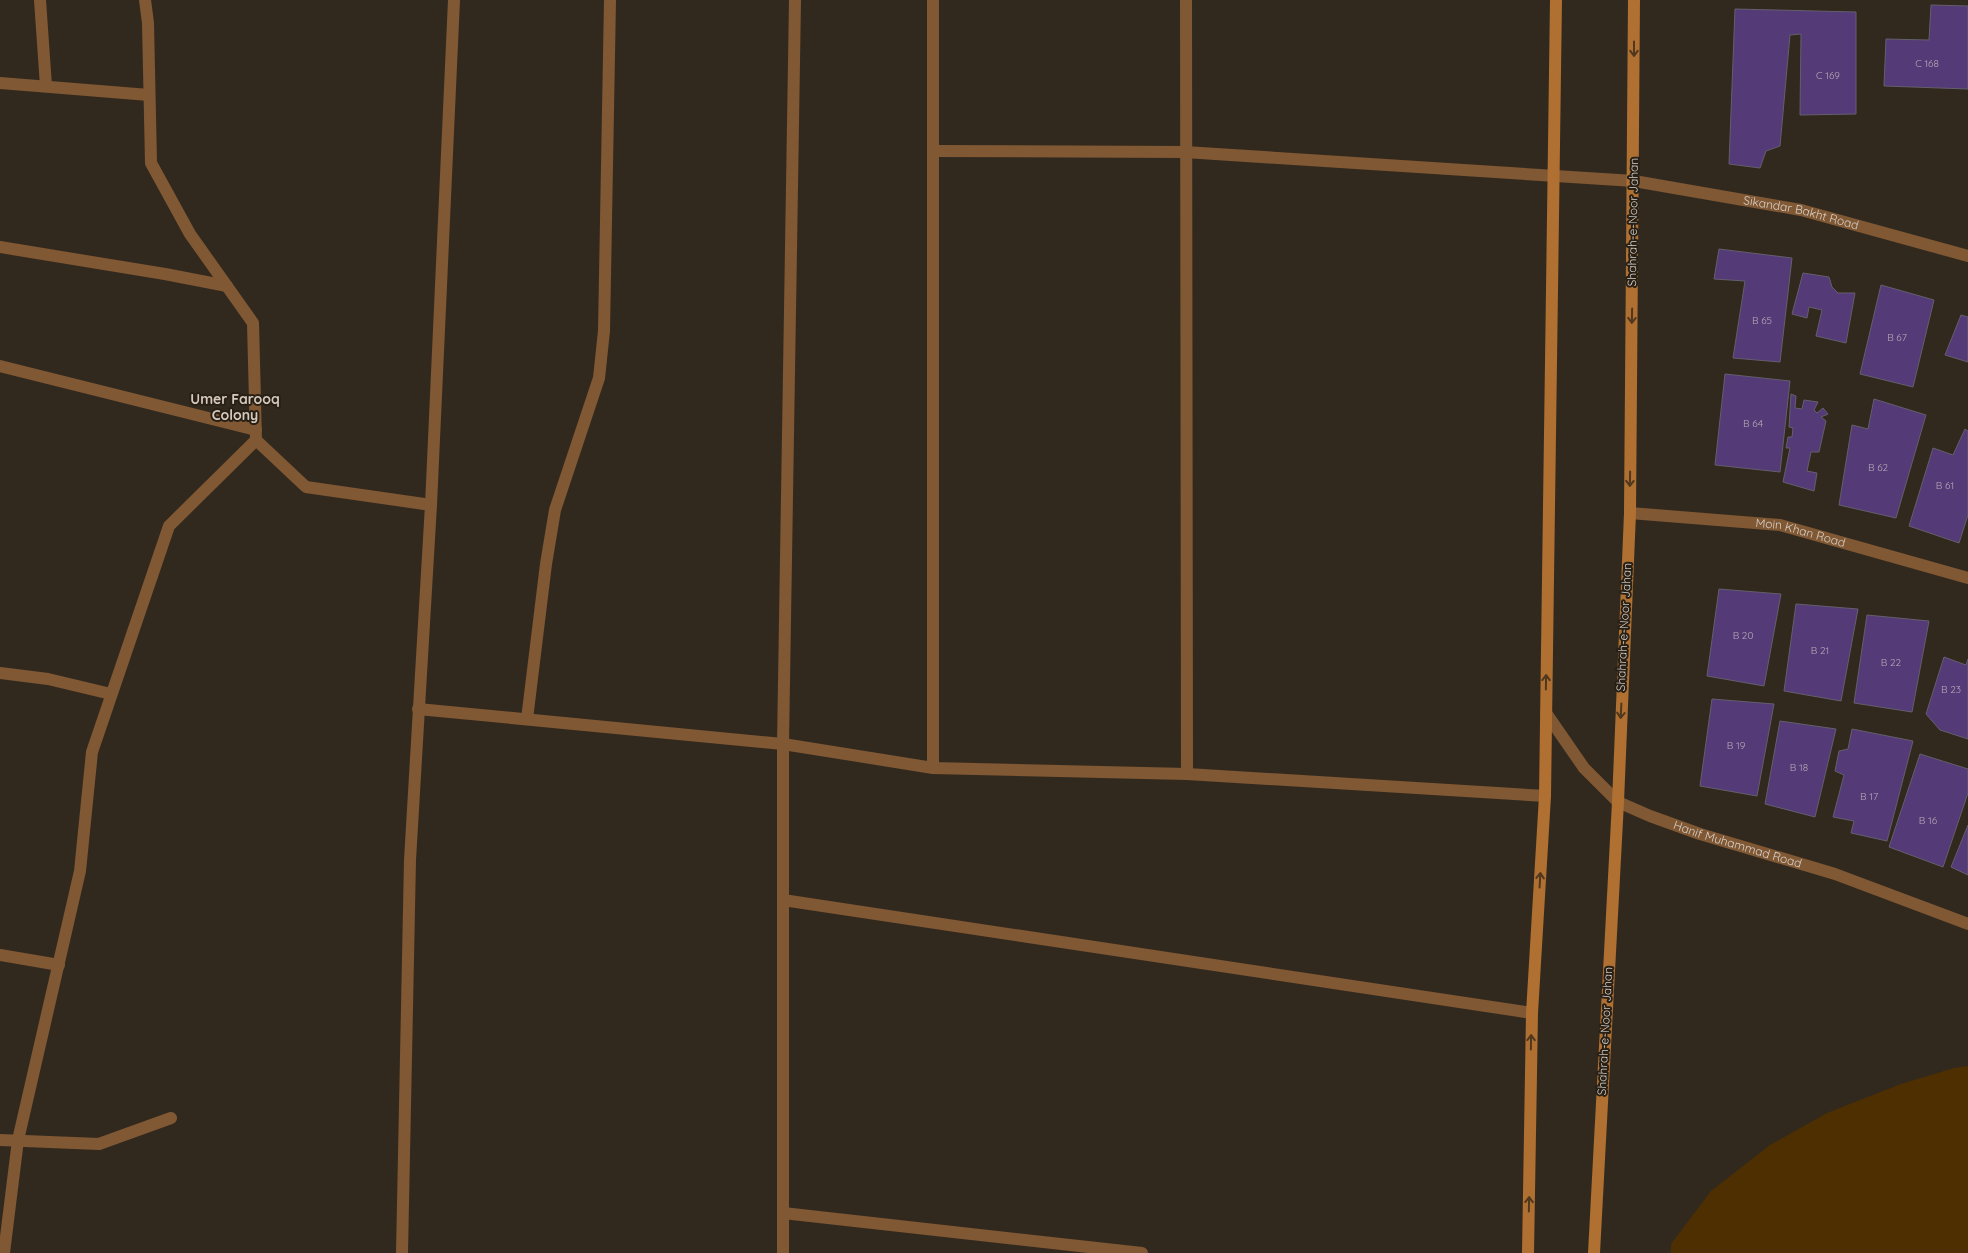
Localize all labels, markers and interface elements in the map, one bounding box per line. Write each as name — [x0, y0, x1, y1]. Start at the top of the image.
one-way arrow — [1629, 40, 1639, 56]
house number: C 168 — [1915, 57, 1939, 70]
house number: C 169 — [1816, 69, 1840, 82]
street label: Shahrah-e-Noor Jahan — [1624, 158, 1641, 286]
street label: Sikandar Bakht Road — [1742, 192, 1860, 233]
one-way arrow — [1627, 308, 1637, 324]
house number: B 65 — [1752, 314, 1772, 327]
house number: B 67 — [1887, 331, 1907, 344]
district label: Umer Farooq Colony — [190, 390, 280, 424]
house number: B 64 — [1743, 417, 1763, 430]
house number: B 62 — [1868, 461, 1889, 474]
one-way arrow — [1625, 470, 1635, 486]
house number: B 61 — [1936, 479, 1954, 492]
street label: Moin Khan Road — [1755, 515, 1847, 550]
street label: Shahrah-e-Noor Jahan — [1613, 562, 1634, 692]
house number: B 20 — [1733, 629, 1753, 642]
house number: B 21 — [1811, 644, 1829, 657]
house number: B 22 — [1881, 656, 1902, 669]
one-way arrow — [1541, 674, 1551, 690]
house number: B 23 — [1941, 683, 1961, 696]
one-way arrow — [1616, 703, 1625, 719]
house number: B 19 — [1727, 739, 1746, 752]
house number: B 18 — [1790, 761, 1808, 774]
house number: B 17 — [1860, 790, 1878, 803]
house number: B 16 — [1919, 814, 1938, 827]
street label: Hanif Muhammad Road — [1672, 817, 1804, 871]
one-way arrow — [1535, 872, 1544, 888]
street label: Shahrah-e-Noor Jahan — [1594, 966, 1615, 1096]
one-way arrow — [1527, 1034, 1536, 1050]
one-way arrow — [1524, 1197, 1533, 1213]

